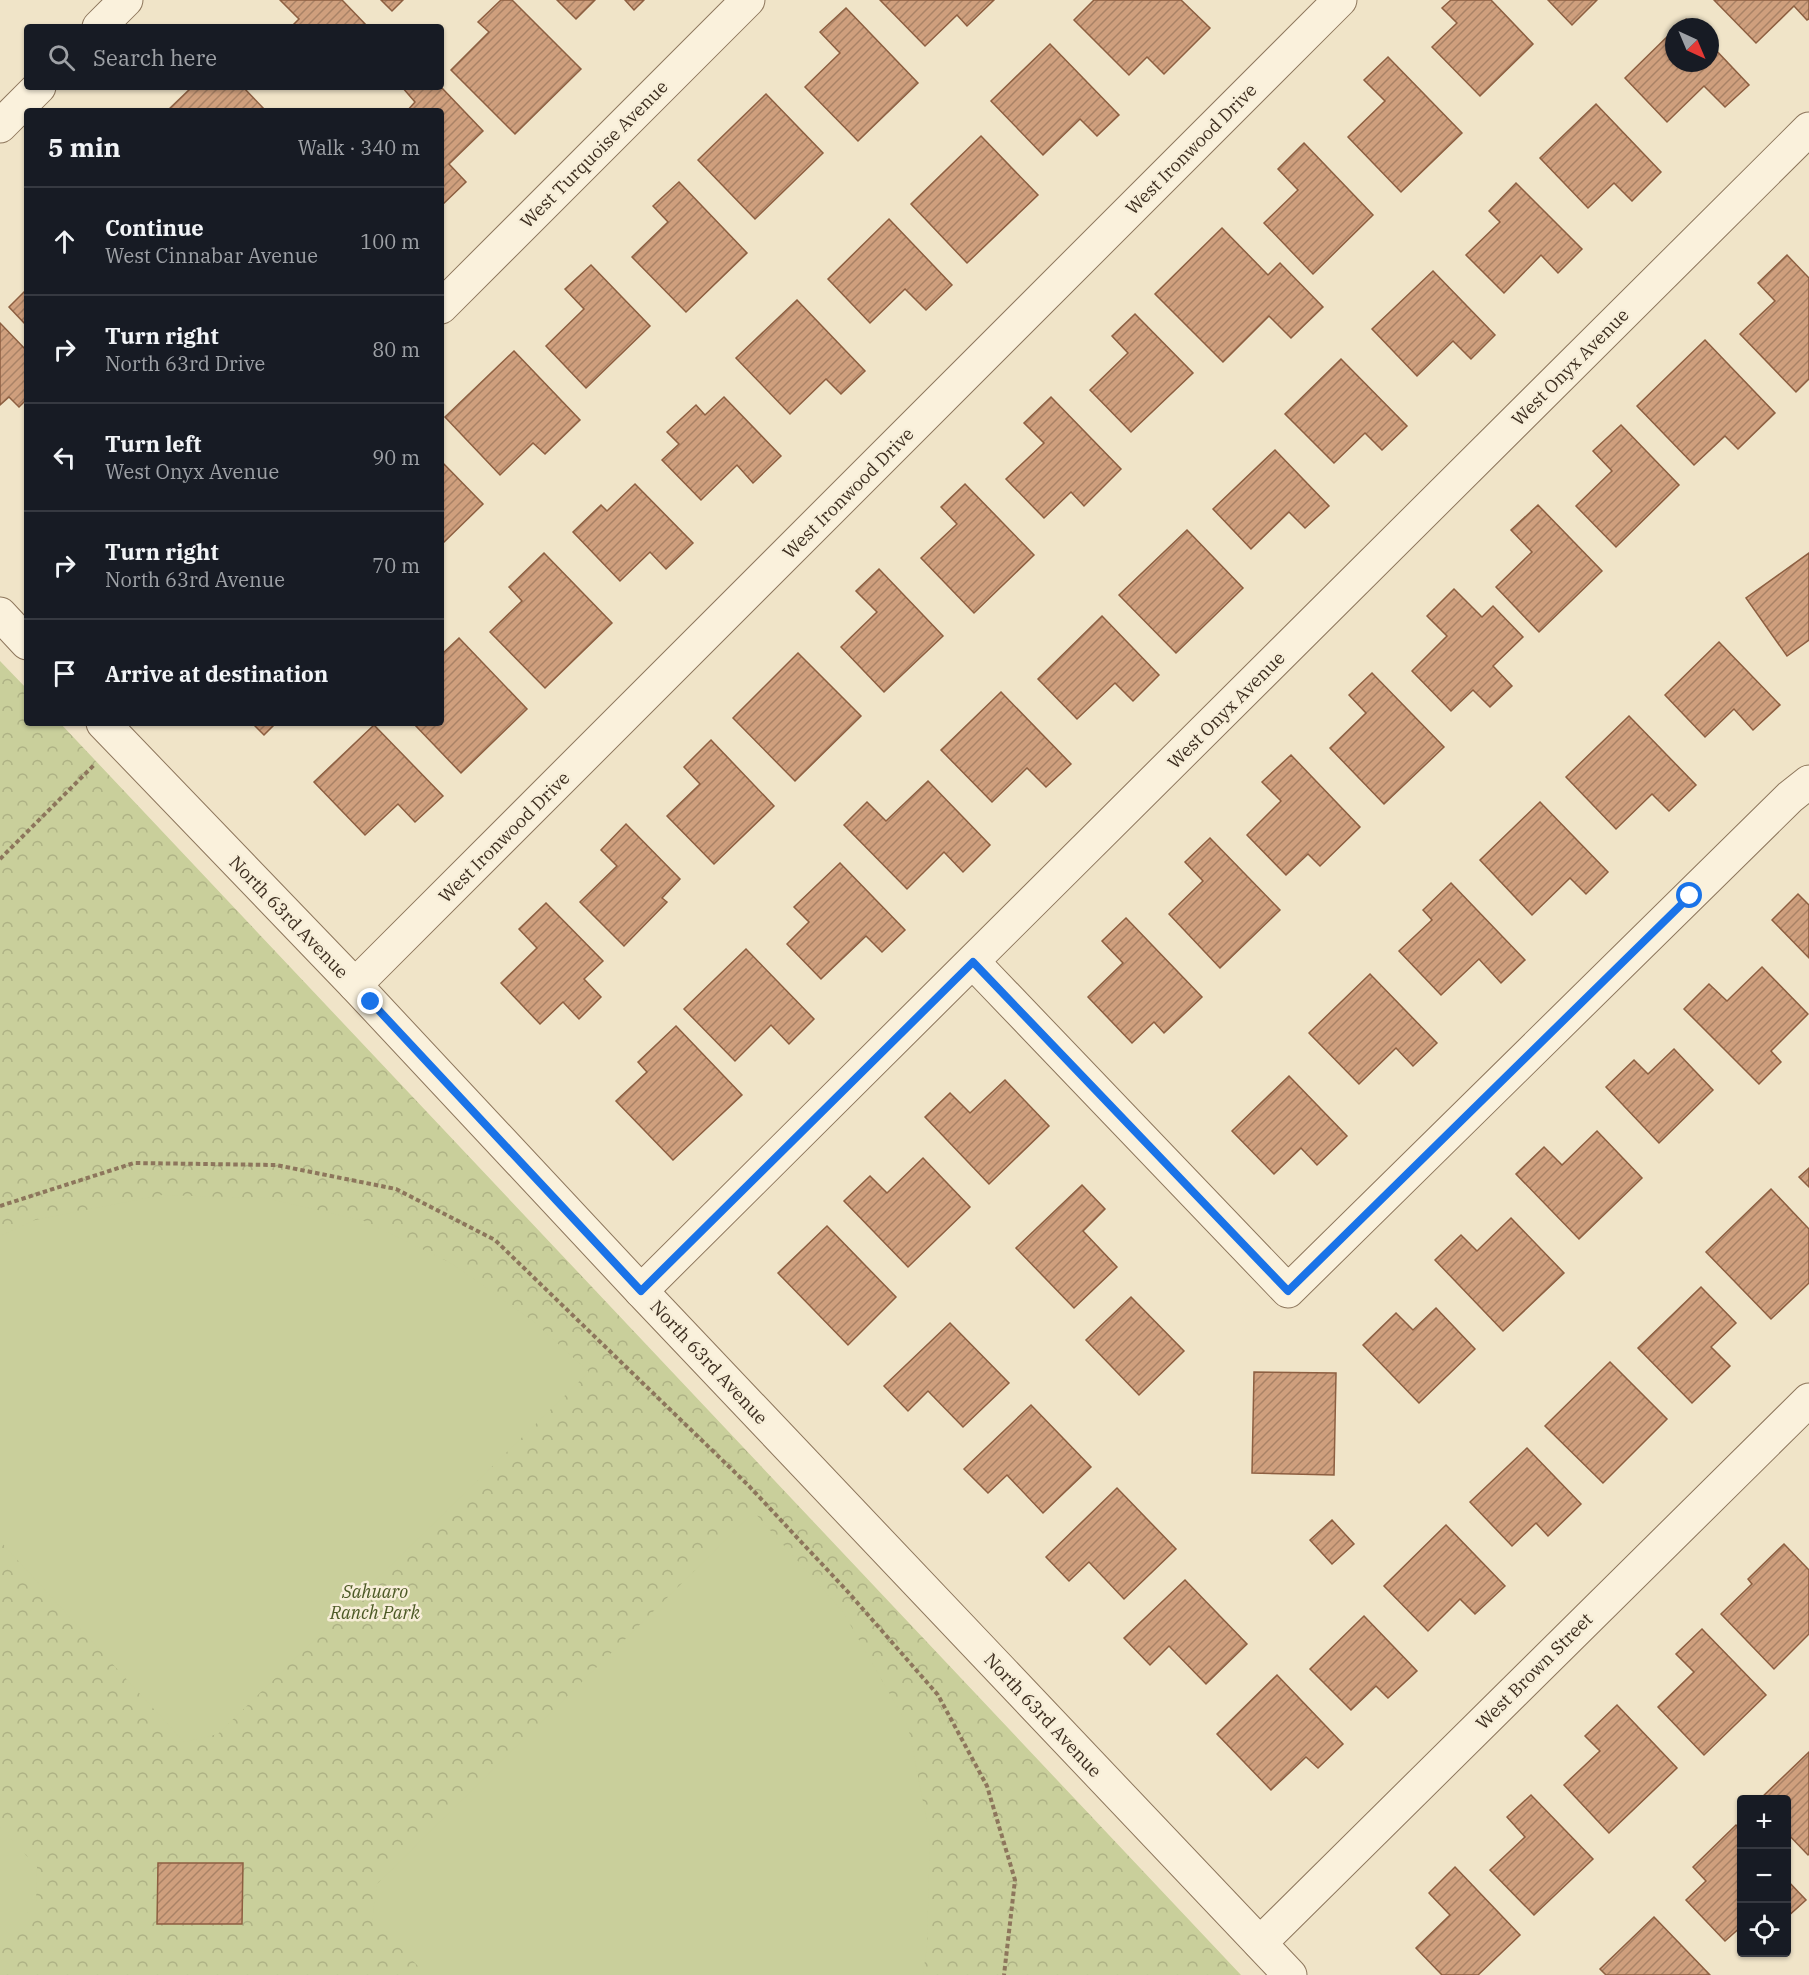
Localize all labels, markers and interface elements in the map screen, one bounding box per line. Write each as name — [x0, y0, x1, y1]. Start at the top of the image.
north arrow — [1665, 18, 1719, 72]
search box — [24, 24, 444, 90]
icon: search — [45, 41, 78, 74]
text: Search here — [93, 43, 217, 72]
street label: West Turquoise Avenue — [515, 75, 673, 233]
street label: West Ironwood Drive — [1121, 79, 1261, 219]
text: 5 min — [48, 130, 121, 164]
text: Walk · 340 m — [298, 134, 420, 161]
text: Continue — [105, 213, 204, 242]
icon: ahead — [48, 225, 81, 258]
text: 100 m — [360, 228, 420, 255]
text: West Cinnabar Avenue — [105, 242, 318, 269]
street label: West Onyx Avenue — [1506, 303, 1634, 431]
text: Turn right — [105, 321, 219, 350]
icon: right — [48, 333, 81, 366]
text: 80 m — [372, 336, 420, 363]
text: North 63rd Drive — [105, 350, 265, 377]
street label: West Ironwood Drive — [778, 423, 918, 563]
text: Turn left — [105, 429, 201, 458]
icon: left — [48, 441, 81, 474]
text: 90 m — [372, 444, 420, 471]
text: West Onyx Avenue — [105, 458, 279, 485]
text: Turn right — [105, 537, 219, 566]
icon: right — [48, 549, 81, 582]
text: 70 m — [372, 552, 420, 579]
text: North 63rd Avenue — [105, 566, 285, 593]
street label: West Onyx Avenue — [1162, 646, 1290, 774]
icon: arrive — [48, 657, 81, 690]
text: Arrive at destination — [105, 659, 328, 688]
street label: West Ironwood Drive — [434, 767, 574, 907]
street label: North 63rd Avenue — [224, 851, 354, 983]
route start — [1676, 882, 1702, 908]
route end — [357, 988, 383, 1014]
street label: North 63rd Avenue — [645, 1295, 773, 1429]
park label: Sahuaro Ranch Park — [329, 1580, 420, 1624]
street label: West Brown Street — [1471, 1608, 1597, 1734]
street label: North 63rd Avenue — [979, 1648, 1107, 1782]
map controls — [1737, 1795, 1791, 1957]
button: + — [1737, 1795, 1791, 1849]
button: − — [1737, 1849, 1791, 1903]
button: locate — [1737, 1903, 1791, 1957]

